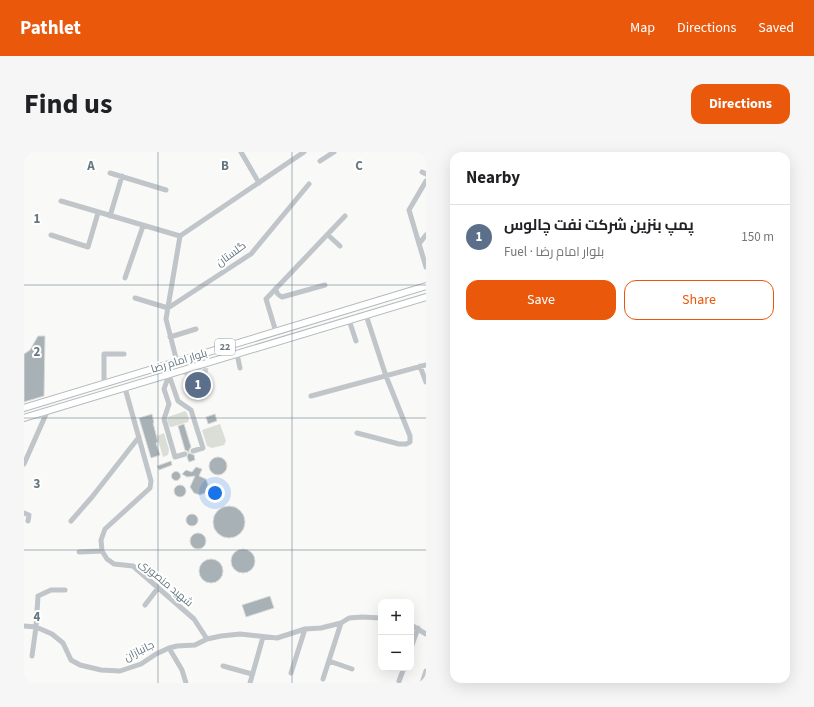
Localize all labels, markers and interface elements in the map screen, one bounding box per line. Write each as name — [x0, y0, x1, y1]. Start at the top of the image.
text: Pathlet — [20, 15, 81, 42]
text: Map — [630, 18, 655, 38]
text: Directions — [677, 18, 736, 38]
text: Saved — [758, 18, 794, 38]
text: Find us — [24, 84, 112, 124]
button: Directions — [691, 84, 790, 124]
text: A — [86, 157, 95, 175]
text: B — [221, 157, 229, 175]
text: C — [355, 157, 363, 175]
text: Nearby — [466, 166, 520, 190]
text: 1 — [34, 210, 41, 228]
text: پمپ بنزین شرکت نفت چالوس — [504, 215, 694, 236]
text: 1 — [476, 228, 482, 246]
text: 150 m — [741, 228, 774, 246]
street label: گلستان — [213, 238, 249, 270]
text: Fuel · بلوار امام رضا — [504, 243, 604, 261]
button: Save — [466, 280, 616, 320]
button: Share — [624, 280, 774, 320]
road number: 22 — [215, 339, 235, 355]
text: 2 — [34, 343, 41, 361]
street label: بلوار امام رضا — [149, 345, 209, 377]
pin: 1 — [185, 370, 211, 400]
text: 3 — [34, 475, 41, 493]
your location — [205, 483, 225, 503]
street label: شهید منصوری — [136, 556, 196, 610]
map controls — [378, 599, 414, 671]
button: + — [378, 599, 414, 635]
text: 4 — [34, 608, 41, 626]
button: − — [378, 635, 414, 671]
street label: جانبازان — [121, 637, 157, 665]

